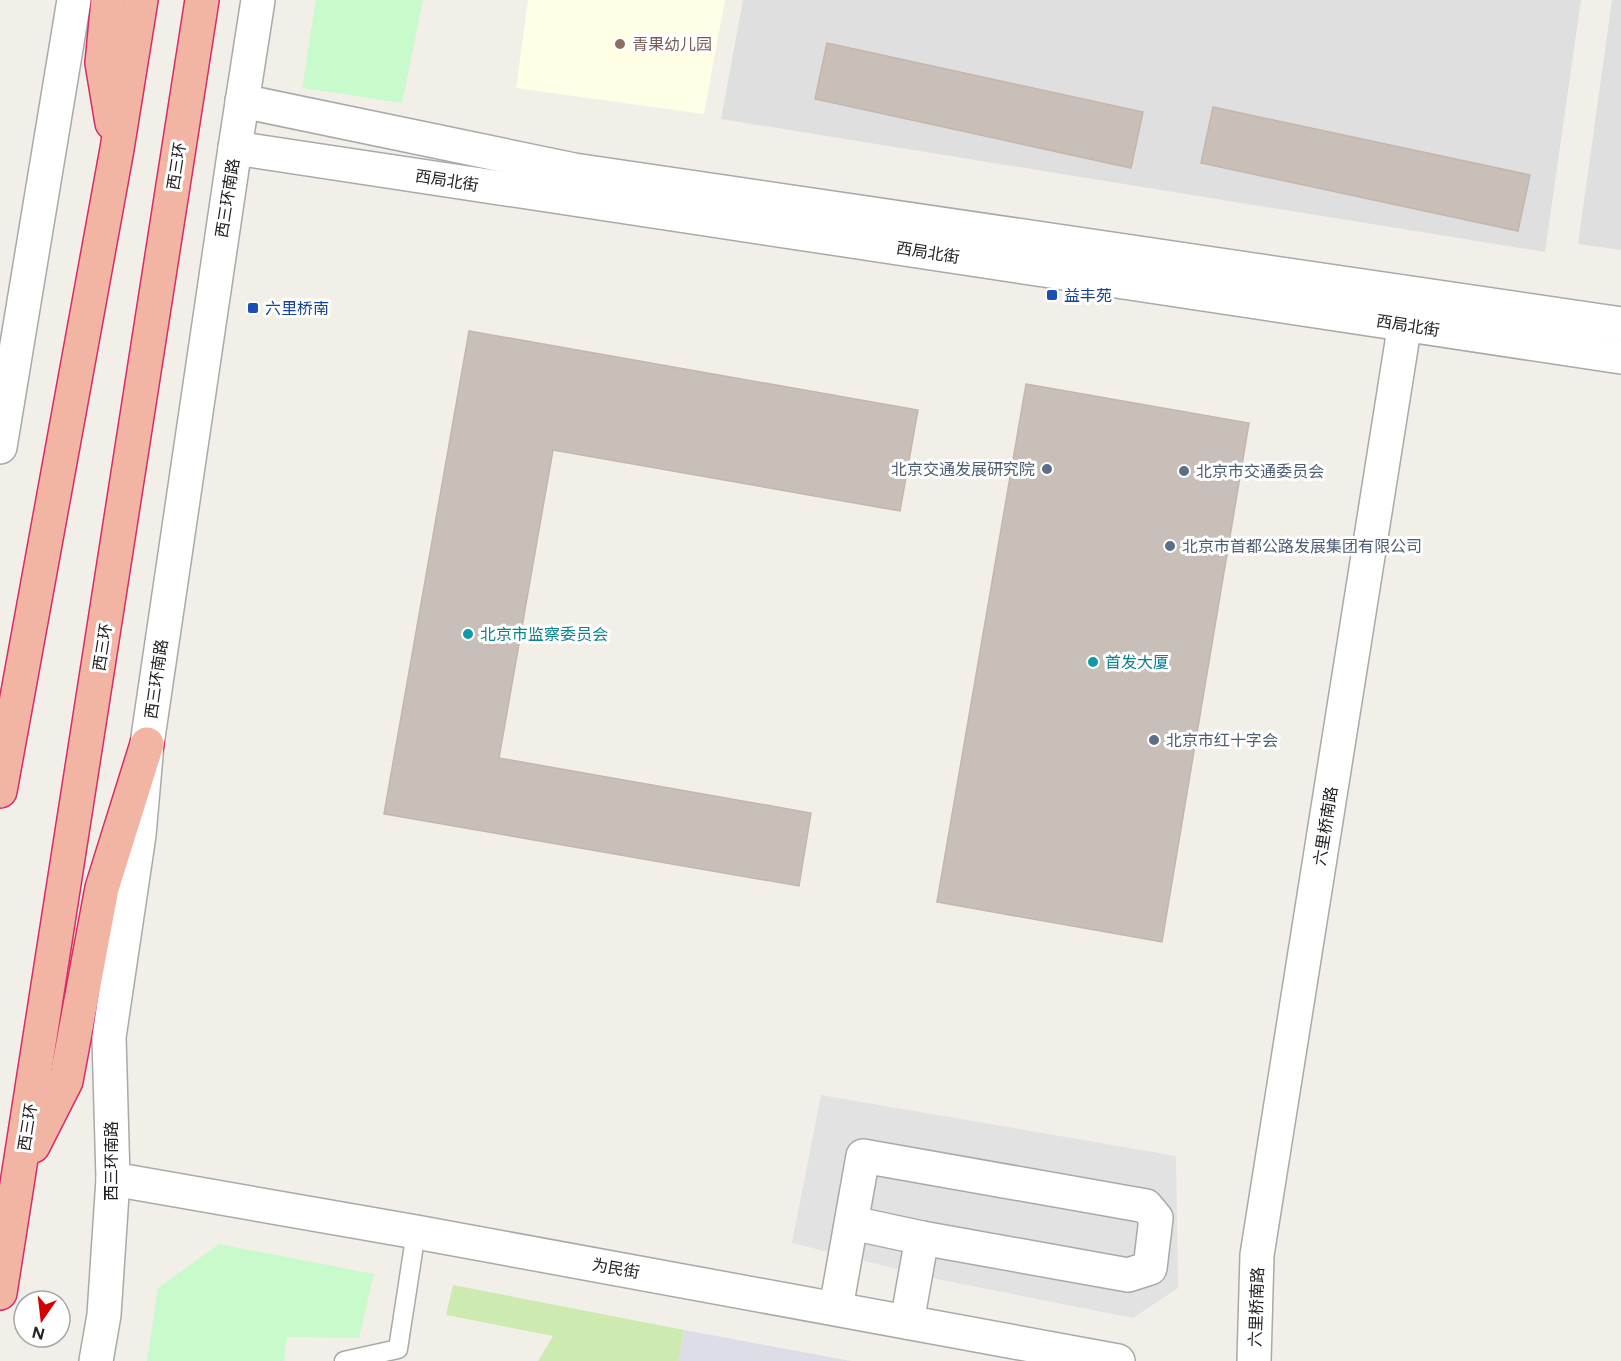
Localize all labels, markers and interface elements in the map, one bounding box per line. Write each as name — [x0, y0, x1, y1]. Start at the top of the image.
place label: 青果幼儿园 — [632, 35, 712, 54]
marker: 青果幼儿园 — [613, 37, 627, 51]
street label: 西三环 — [163, 141, 190, 191]
street label: 西三环南路 — [212, 157, 243, 239]
street label: 西局北街 — [414, 166, 480, 195]
street label: 西局北街 — [895, 238, 961, 267]
place label: 益丰苑 — [1064, 286, 1112, 305]
marker: 益丰苑 — [1045, 288, 1059, 302]
place label: 六里桥南 — [265, 299, 329, 318]
marker: 六里桥南 — [246, 301, 260, 315]
street label: 西局北街 — [1375, 311, 1441, 340]
place label: 北京交通发展研究院 — [891, 460, 1035, 479]
marker: 北京交通发展研究院 — [1040, 462, 1054, 476]
place label: 北京市交通委员会 — [1196, 462, 1324, 481]
marker: 北京市交通委员会 — [1177, 464, 1191, 478]
place label: 北京市首都公路发展集团有限公司 — [1182, 537, 1422, 556]
marker: 北京市首都公路发展集团有限公司 — [1163, 539, 1177, 553]
street label: 西三环 — [89, 622, 116, 672]
place label: 北京市监察委员会 — [480, 625, 608, 644]
marker: 北京市监察委员会 — [461, 627, 475, 641]
street label: 西三环南路 — [142, 638, 171, 720]
place label: 首发大厦 — [1105, 653, 1169, 672]
marker: 首发大厦 — [1086, 655, 1100, 669]
place label: 北京市红十字会 — [1166, 731, 1278, 750]
marker: 北京市红十字会 — [1147, 733, 1161, 747]
street label: 六里桥南路 — [1310, 785, 1341, 867]
street label: 西三环 — [14, 1102, 41, 1152]
street label: 西三环南路 — [102, 1121, 121, 1201]
street label: 为民街 — [591, 1255, 641, 1282]
street label: 六里桥南路 — [1246, 1267, 1267, 1347]
north arrow — [12, 1289, 72, 1349]
text: N — [30, 1322, 47, 1344]

